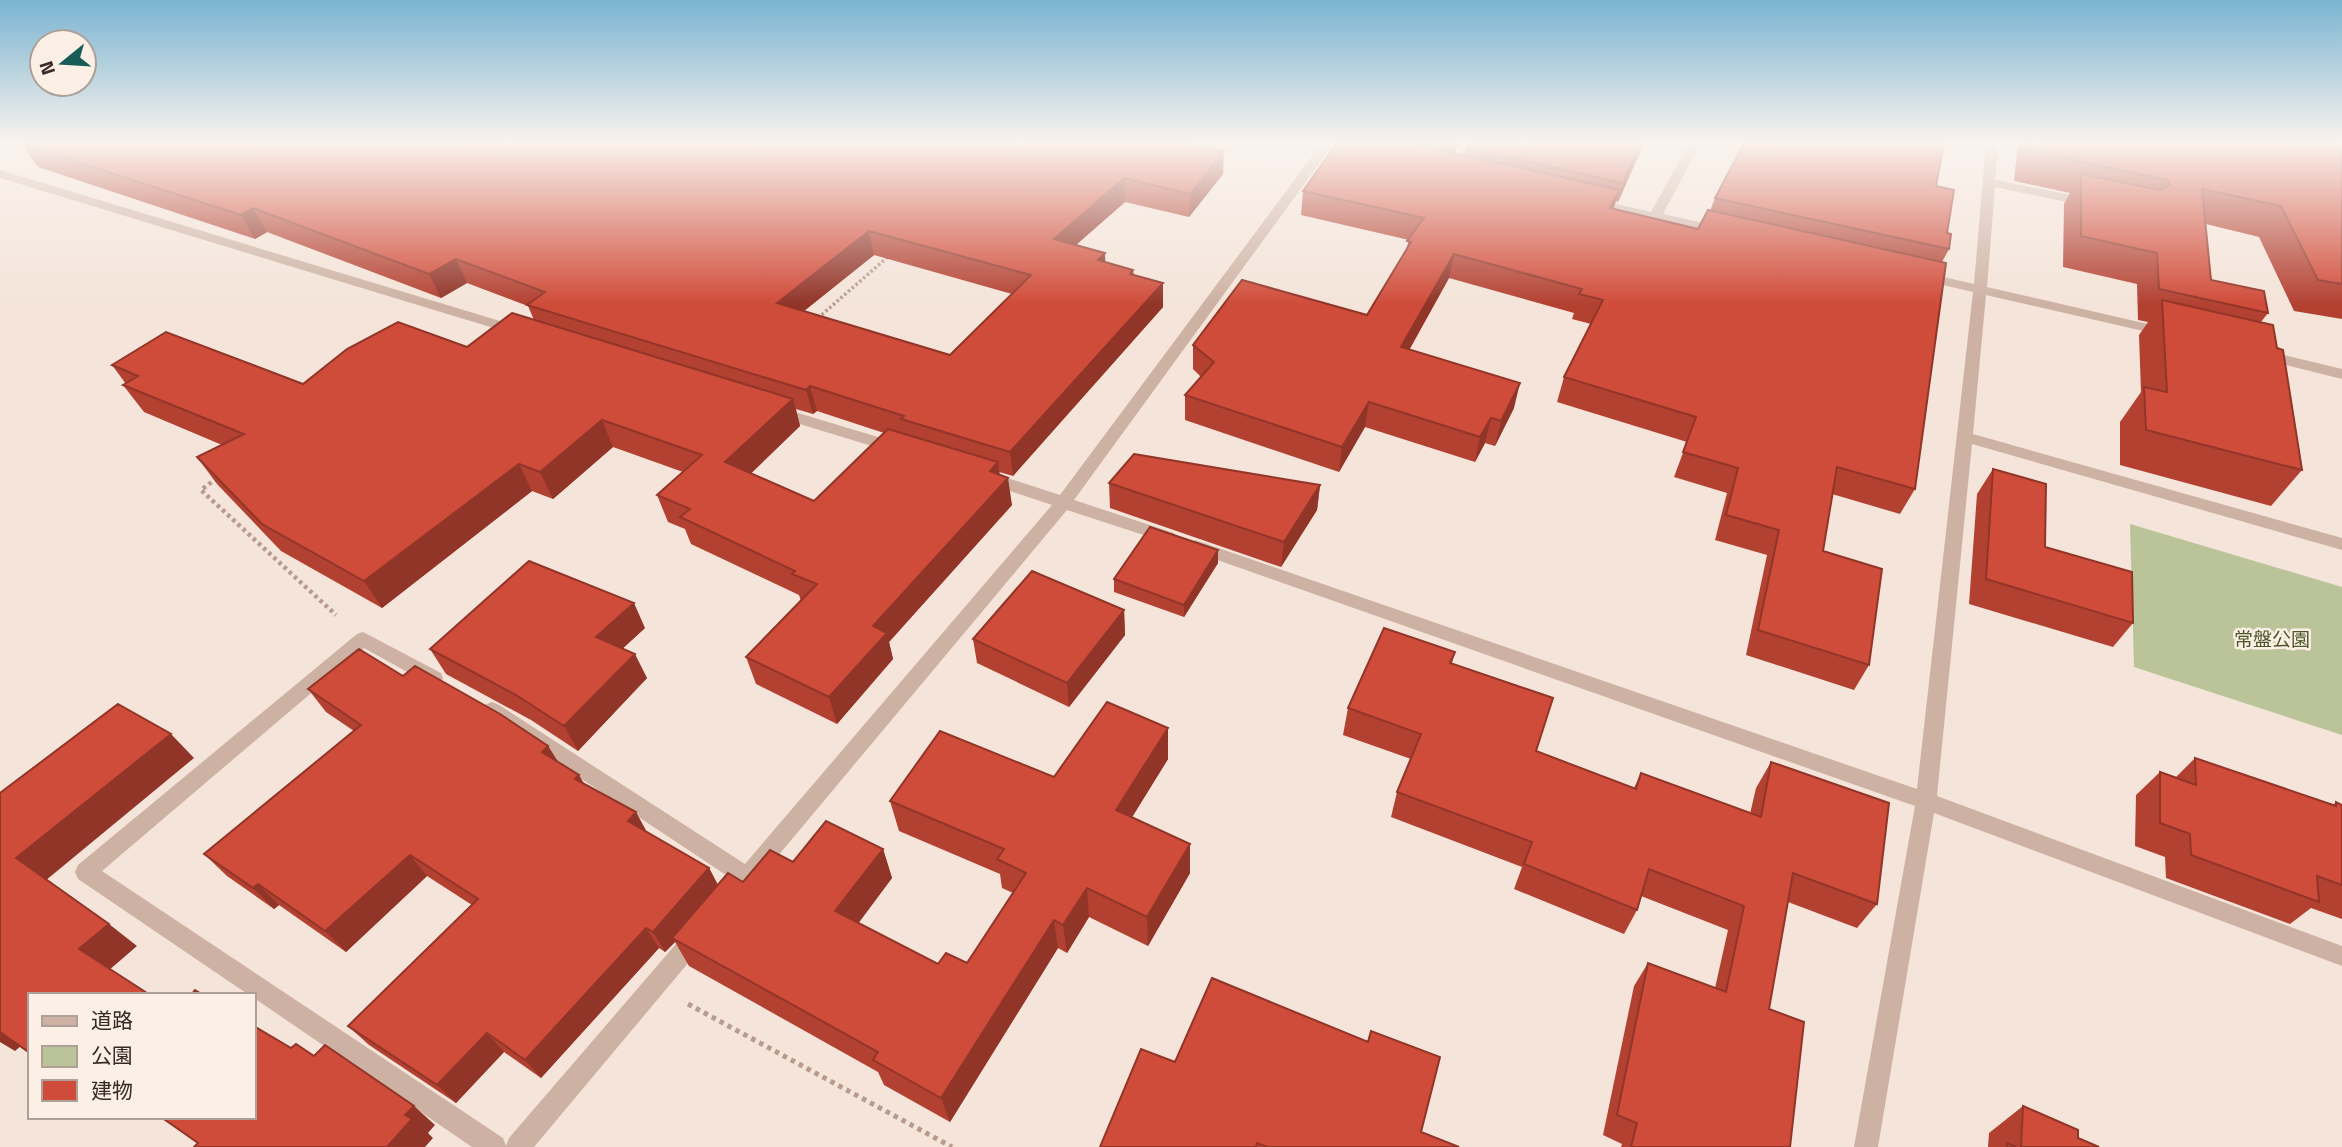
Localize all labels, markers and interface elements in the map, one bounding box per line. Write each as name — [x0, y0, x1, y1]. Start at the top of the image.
north arrow — [28, 28, 98, 98]
text: N — [31, 58, 62, 79]
park label: 常盤公園 — [2234, 624, 2310, 653]
legend — [28, 993, 256, 1119]
text: 道路 — [91, 1004, 133, 1036]
text: 公園 — [91, 1039, 133, 1071]
text: 建物 — [91, 1074, 133, 1106]

